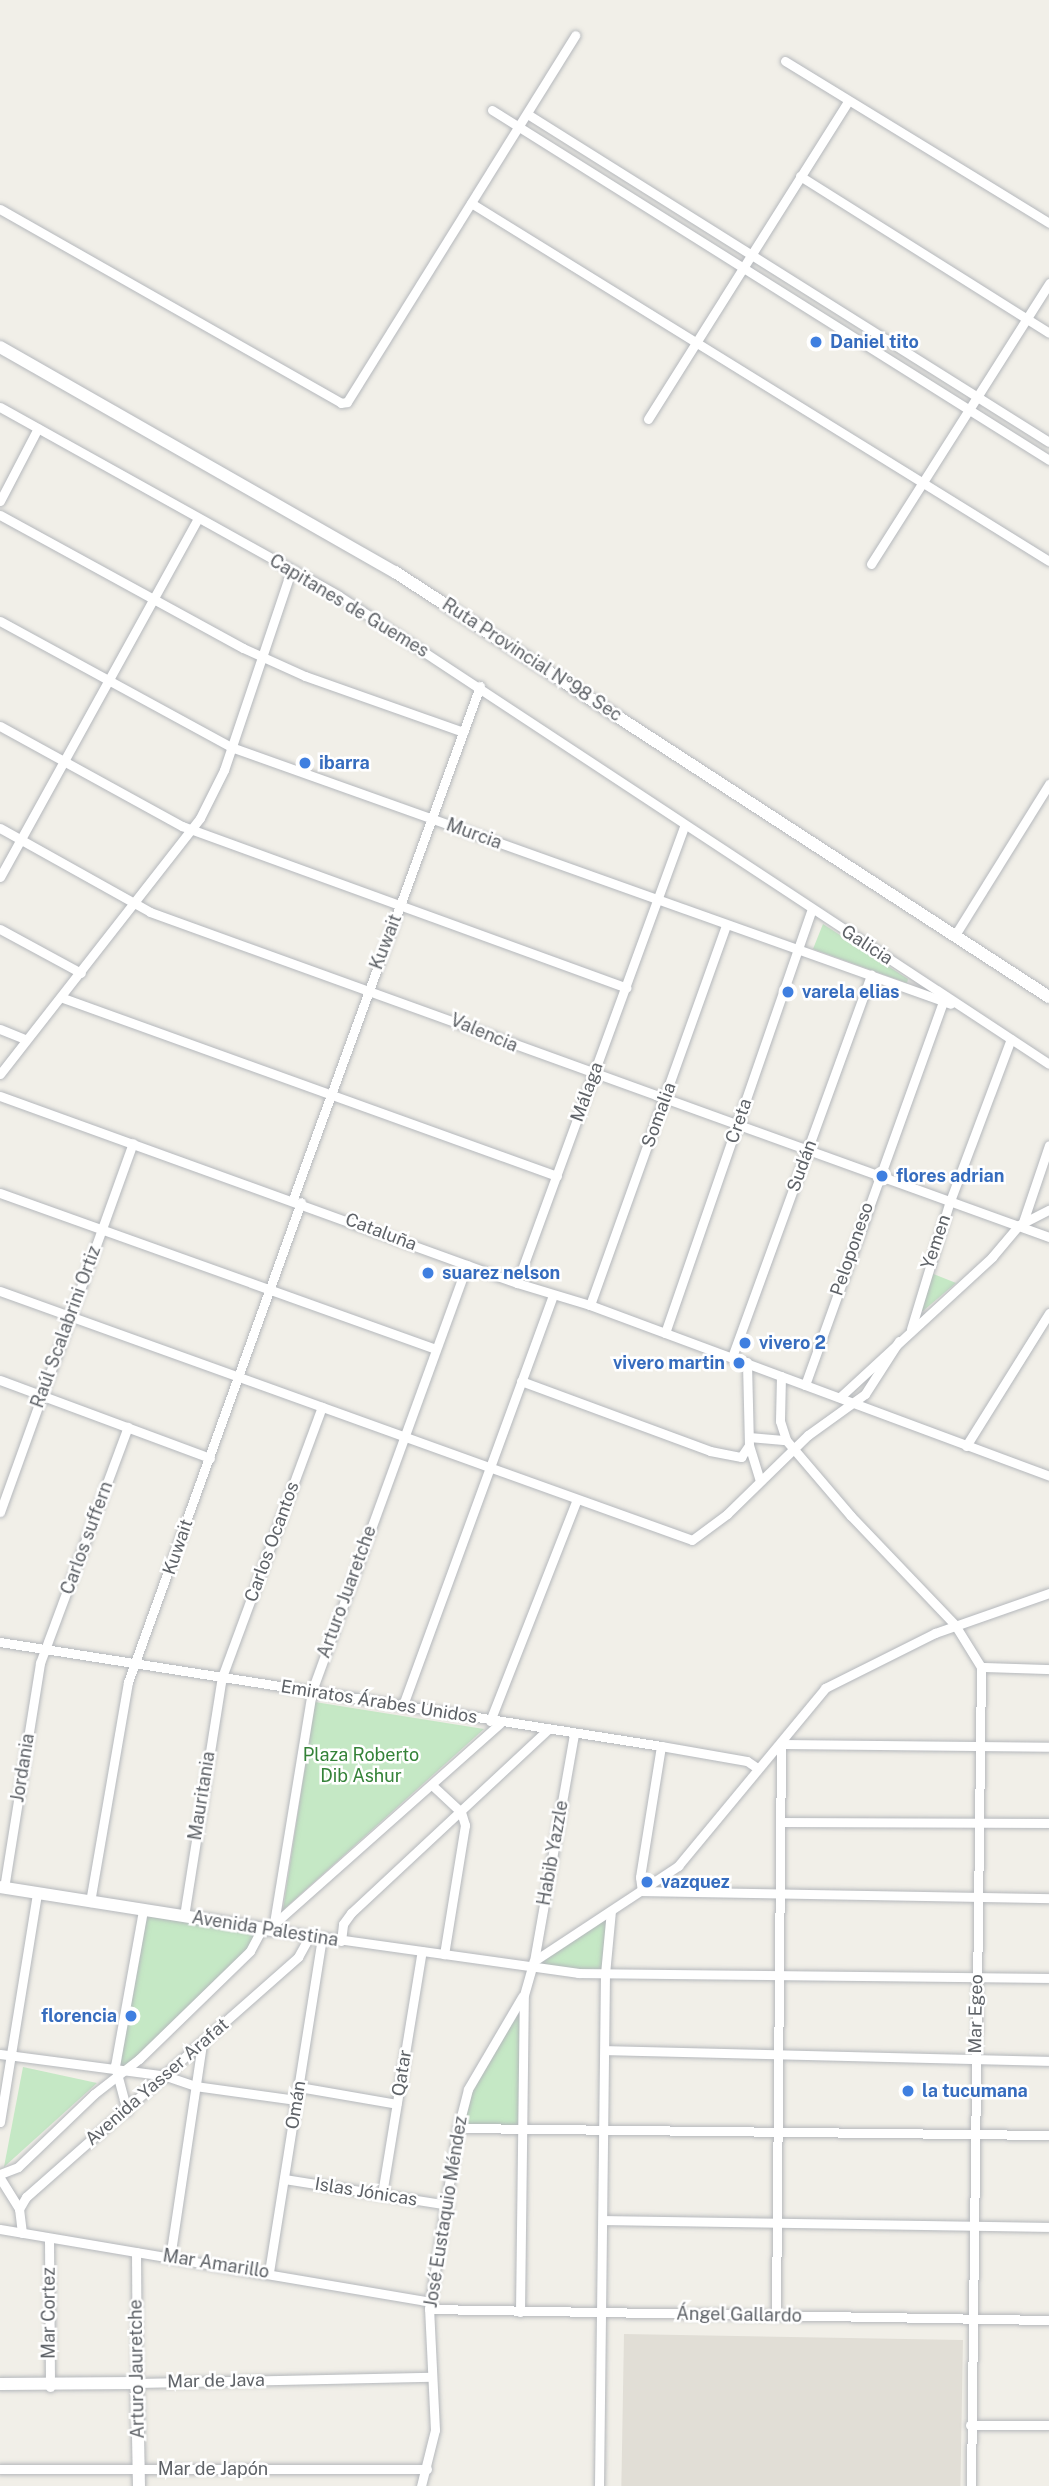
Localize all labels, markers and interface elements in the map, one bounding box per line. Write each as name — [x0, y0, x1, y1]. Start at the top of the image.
place label: Daniel tito — [830, 331, 919, 353]
marker: Daniel tito — [808, 334, 824, 350]
street label: Capitanes de Guemes — [265, 550, 433, 662]
street label: Ruta Provincial Nº98 Sec — [438, 594, 626, 726]
place label: ibarra — [319, 752, 370, 774]
marker: ibarra — [297, 755, 313, 771]
street label: Murcia — [443, 814, 505, 854]
street label: Kuwait — [366, 911, 406, 973]
street label: Galicia — [837, 920, 897, 970]
place label: varela elias — [802, 981, 900, 1003]
marker: varela elias — [780, 984, 796, 1000]
street label: Valencia — [447, 1009, 521, 1057]
street label: Málaga — [566, 1059, 608, 1125]
street label: Somalia — [637, 1080, 681, 1150]
street label: Creta — [721, 1096, 757, 1146]
street label: Sudán — [783, 1137, 821, 1195]
place label: flores adrian — [896, 1165, 1004, 1187]
marker: flores adrian — [874, 1168, 890, 1184]
street label: Peloponeso — [826, 1199, 878, 1299]
street label: Cataluña — [342, 1209, 420, 1255]
street label: Yemen — [917, 1212, 955, 1272]
street label: Raúl Scalabrini Ortiz — [27, 1243, 105, 1411]
place label: suarez nelson — [442, 1262, 560, 1284]
marker: suarez nelson — [420, 1265, 436, 1281]
place label: vivero 2 — [759, 1332, 826, 1354]
marker: vivero 2 — [737, 1335, 753, 1351]
place label: vivero martin — [613, 1352, 725, 1374]
marker: vivero martin — [731, 1355, 747, 1371]
street label: Carlos suffern — [57, 1479, 117, 1597]
street label: Carlos Ocantos — [240, 1479, 304, 1605]
street label: Kuwait — [158, 1516, 198, 1578]
street label: Arturo Juaretche — [313, 1523, 381, 1661]
street label: Emiratos Árabes Unidos — [279, 1676, 479, 1728]
street label: Jordania — [7, 1732, 39, 1804]
park label: Plaza Roberto Dib Ashur — [303, 1745, 419, 1788]
street label: Mauritania — [184, 1750, 220, 1842]
street label: Habib Yazzle — [533, 1799, 573, 1907]
place label: vazquez — [661, 1871, 730, 1893]
marker: vazquez — [639, 1874, 655, 1890]
street label: Avenida Palestina — [190, 1907, 340, 1951]
street label: Mar Egeo — [965, 1974, 987, 2054]
place label: florencia — [41, 2005, 117, 2027]
marker: florencia — [123, 2008, 139, 2024]
street label: Avenida Yasser Arafat — [81, 2014, 233, 2150]
street label: Qatar — [388, 2048, 416, 2098]
street label: Omán — [282, 2079, 310, 2131]
place label: la tucumana — [922, 2080, 1028, 2102]
marker: la tucumana — [900, 2083, 916, 2099]
street label: José Eustaquio Méndez — [420, 2114, 472, 2310]
street label: Islas Jónicas — [313, 2173, 419, 2211]
street label: Mar Amarillo — [161, 2245, 271, 2283]
street label: Mar Cortez — [38, 2267, 60, 2359]
street label: Arturo Jauretche — [125, 2299, 149, 2439]
street label: Ángel Gallardo — [676, 2303, 802, 2327]
street label: Mar de Java — [167, 2369, 265, 2393]
street label: Mar de Japón — [158, 2458, 268, 2480]

